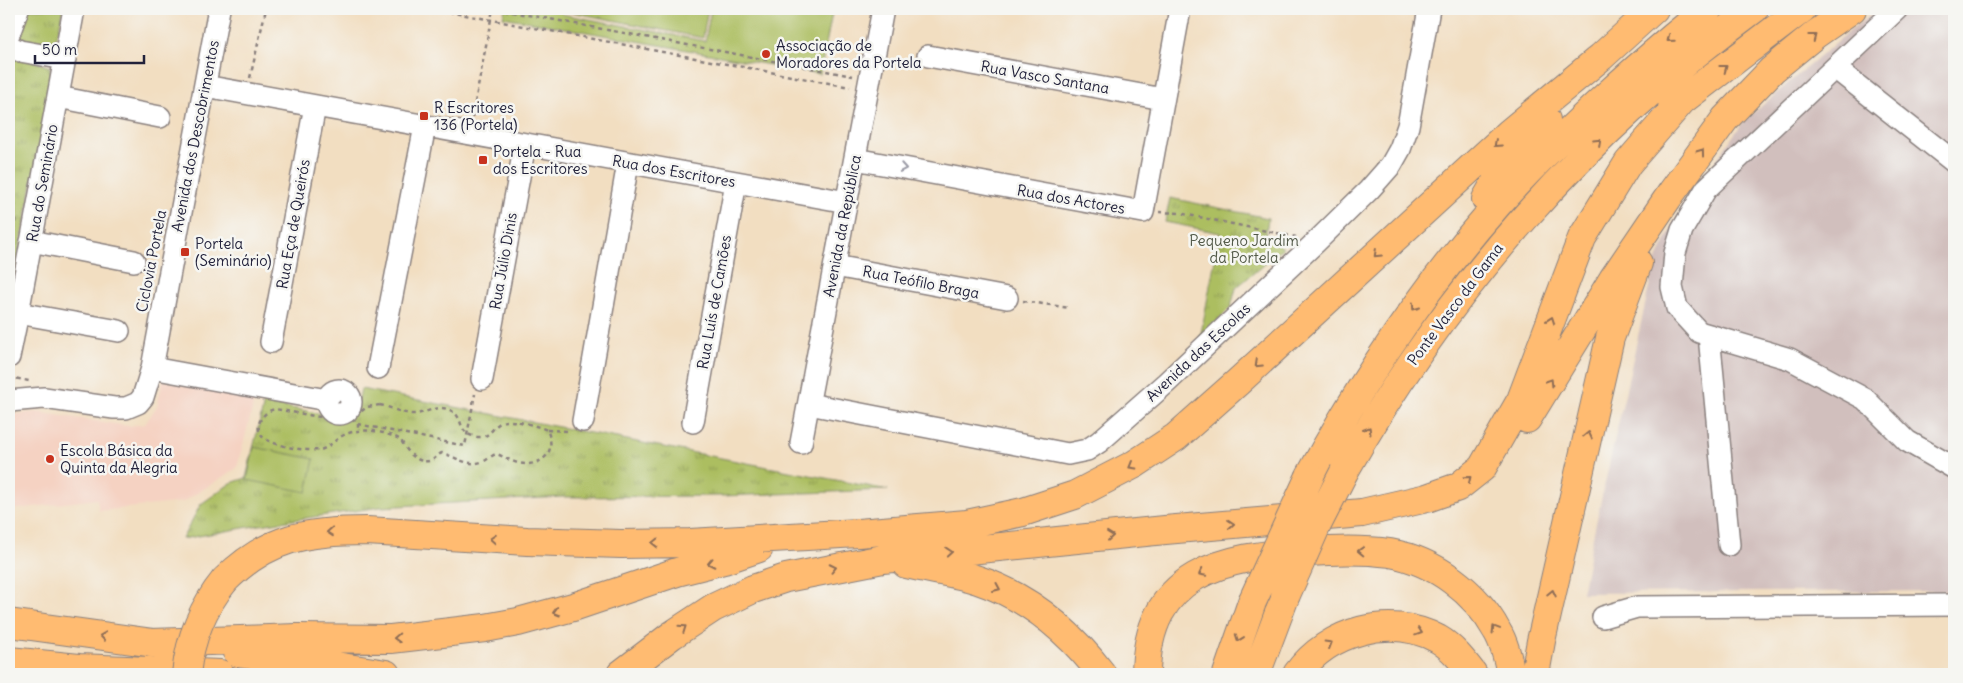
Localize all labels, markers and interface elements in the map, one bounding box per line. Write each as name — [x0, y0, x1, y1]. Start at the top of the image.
scale bar — [35, 32, 144, 64]
one-way arrow — [1667, 34, 1676, 42]
one-way arrow — [1807, 34, 1816, 42]
place label: Associação de Moradores da Portela — [776, 36, 922, 72]
street label: Avenida dos Descobrimentos — [167, 38, 223, 233]
text: 50 m — [42, 40, 77, 59]
marker: Associação de Moradores da Portela — [760, 48, 772, 60]
street label: Rua Vasco Santana — [979, 56, 1111, 98]
one-way arrow — [1718, 65, 1727, 73]
place label: R Escritores 136 (Portela) — [434, 98, 518, 134]
marker: R Escritores 136 (Portela) — [418, 110, 430, 122]
street label: Rua do Seminário — [22, 123, 62, 243]
one-way arrow — [1493, 138, 1502, 147]
one-way arrow — [1593, 139, 1602, 148]
place label: Portela - Rua dos Escritores — [493, 142, 588, 178]
one-way arrow — [1694, 149, 1704, 158]
street label: Rua dos Escritores — [611, 151, 737, 191]
street label: Avenida da República — [819, 153, 865, 299]
marker: Portela - Rua dos Escritores — [477, 154, 489, 166]
street label: Rua Eça de Queirós — [272, 157, 314, 290]
one-way arrow — [899, 162, 907, 172]
street label: Rua dos Actores — [1016, 180, 1127, 218]
street label: Ciclovia Portela — [132, 208, 170, 314]
street label: Rua Júlio Dinis — [485, 211, 521, 311]
park label: Pequeno Jardim da Portela — [1189, 231, 1299, 267]
street label: Rua Luís de Camões — [693, 233, 735, 371]
place label: Portela (Seminário) — [195, 234, 272, 270]
street label: Ponte Vasco da Gama — [1403, 239, 1507, 369]
marker: Portela (Seminário) — [179, 246, 191, 258]
one-way arrow — [1374, 248, 1383, 257]
street label: Rua Teófilo Braga — [861, 261, 981, 303]
street label: Avenida das Escolas — [1142, 299, 1254, 405]
one-way arrow — [1412, 301, 1421, 311]
one-way arrow — [1545, 317, 1555, 325]
one-way arrow — [1254, 359, 1263, 368]
one-way arrow — [1543, 379, 1553, 388]
one-way arrow — [1362, 426, 1372, 435]
one-way arrow — [1582, 430, 1593, 439]
place label: Escola Básica da Quinta da Alegria — [60, 441, 178, 477]
marker: Escola Básica da Quinta da Alegria — [44, 453, 56, 465]
one-way arrow — [1128, 460, 1137, 470]
one-way arrow — [1462, 477, 1471, 485]
one-way arrow — [1227, 519, 1235, 530]
one-way arrow — [326, 526, 334, 537]
one-way arrow — [1107, 531, 1115, 542]
one-way arrow — [488, 534, 496, 545]
one-way arrow — [651, 538, 658, 548]
one-way arrow — [1357, 545, 1365, 556]
one-way arrow — [945, 547, 953, 558]
one-way arrow — [707, 557, 716, 568]
one-way arrow — [829, 563, 838, 574]
one-way arrow — [1198, 567, 1207, 577]
one-way arrow — [992, 582, 1001, 592]
one-way arrow — [1546, 589, 1557, 598]
one-way arrow — [553, 606, 561, 616]
one-way arrow — [677, 625, 687, 634]
one-way arrow — [1491, 625, 1501, 634]
one-way arrow — [1414, 626, 1423, 636]
one-way arrow — [99, 631, 107, 642]
one-way arrow — [392, 633, 400, 644]
one-way arrow — [1235, 633, 1245, 642]
one-way arrow — [1324, 641, 1333, 651]

